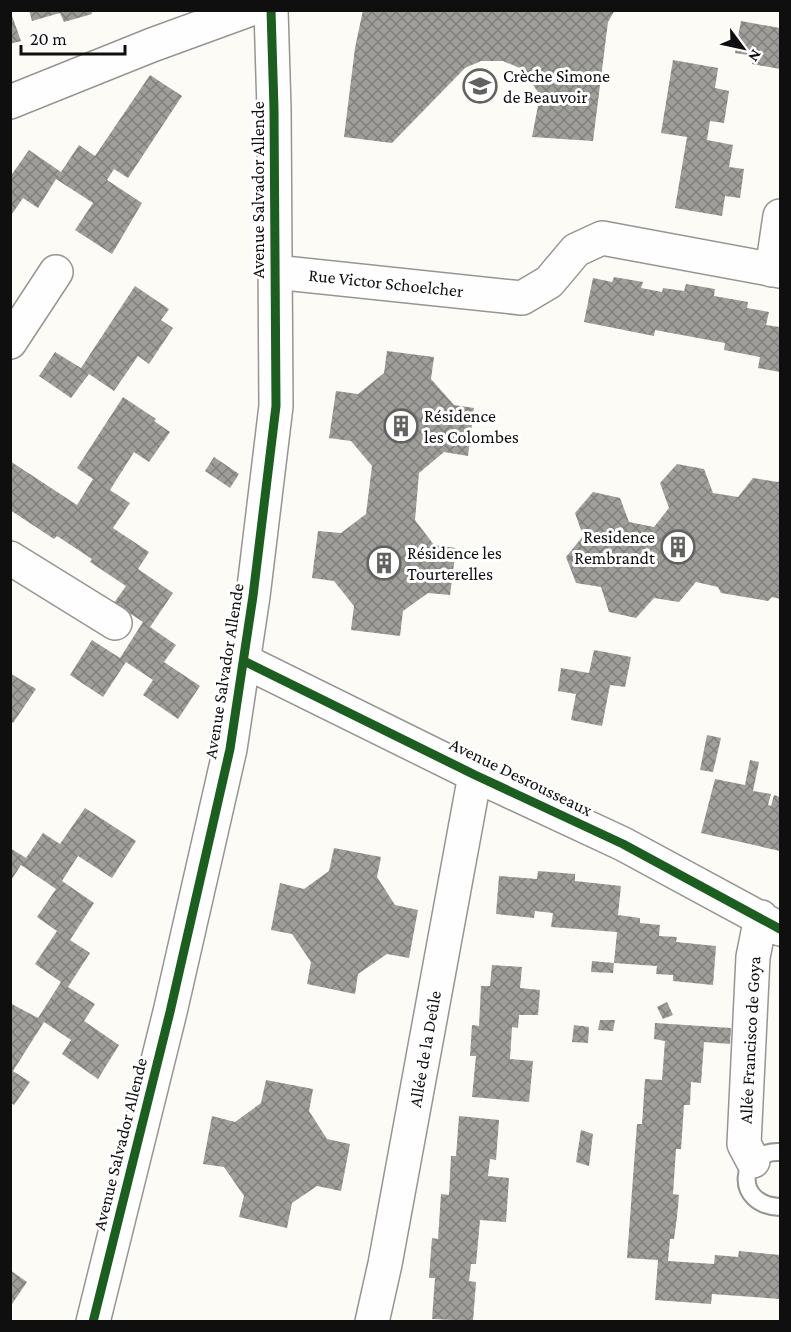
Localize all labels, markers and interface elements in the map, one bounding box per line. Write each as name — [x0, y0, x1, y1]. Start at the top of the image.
scale bar — [21, 18, 124, 56]
north arrow — [713, 18, 773, 78]
text: 20 m — [30, 29, 67, 49]
text: N — [745, 47, 765, 65]
place label: Crèche Simone de Beauvoir — [503, 66, 610, 107]
school or university icon: Crèche Simone de Beauvoir — [462, 68, 498, 104]
street label: Avenue Salvador Allende — [248, 101, 268, 279]
street label: Rue Victor Schoelcher — [308, 265, 465, 301]
place label: Résidence les Colombes — [424, 406, 519, 447]
building icon: Résidence les Colombes — [383, 408, 419, 444]
place label: Residence Rembrandt — [574, 527, 656, 568]
building icon: Residence Rembrandt — [660, 529, 696, 565]
place label: Résidence les Tourterelles — [407, 543, 502, 584]
building icon: Résidence les Tourterelles — [366, 545, 402, 581]
street label: Avenue Salvador Allende — [200, 582, 248, 760]
street label: Avenue Desrousseaux — [446, 734, 596, 820]
street label: Allée Francisco de Goya — [736, 955, 764, 1125]
street label: Allée de la Deûle — [405, 989, 445, 1109]
street label: Avenue Salvador Allende — [89, 1056, 151, 1232]

